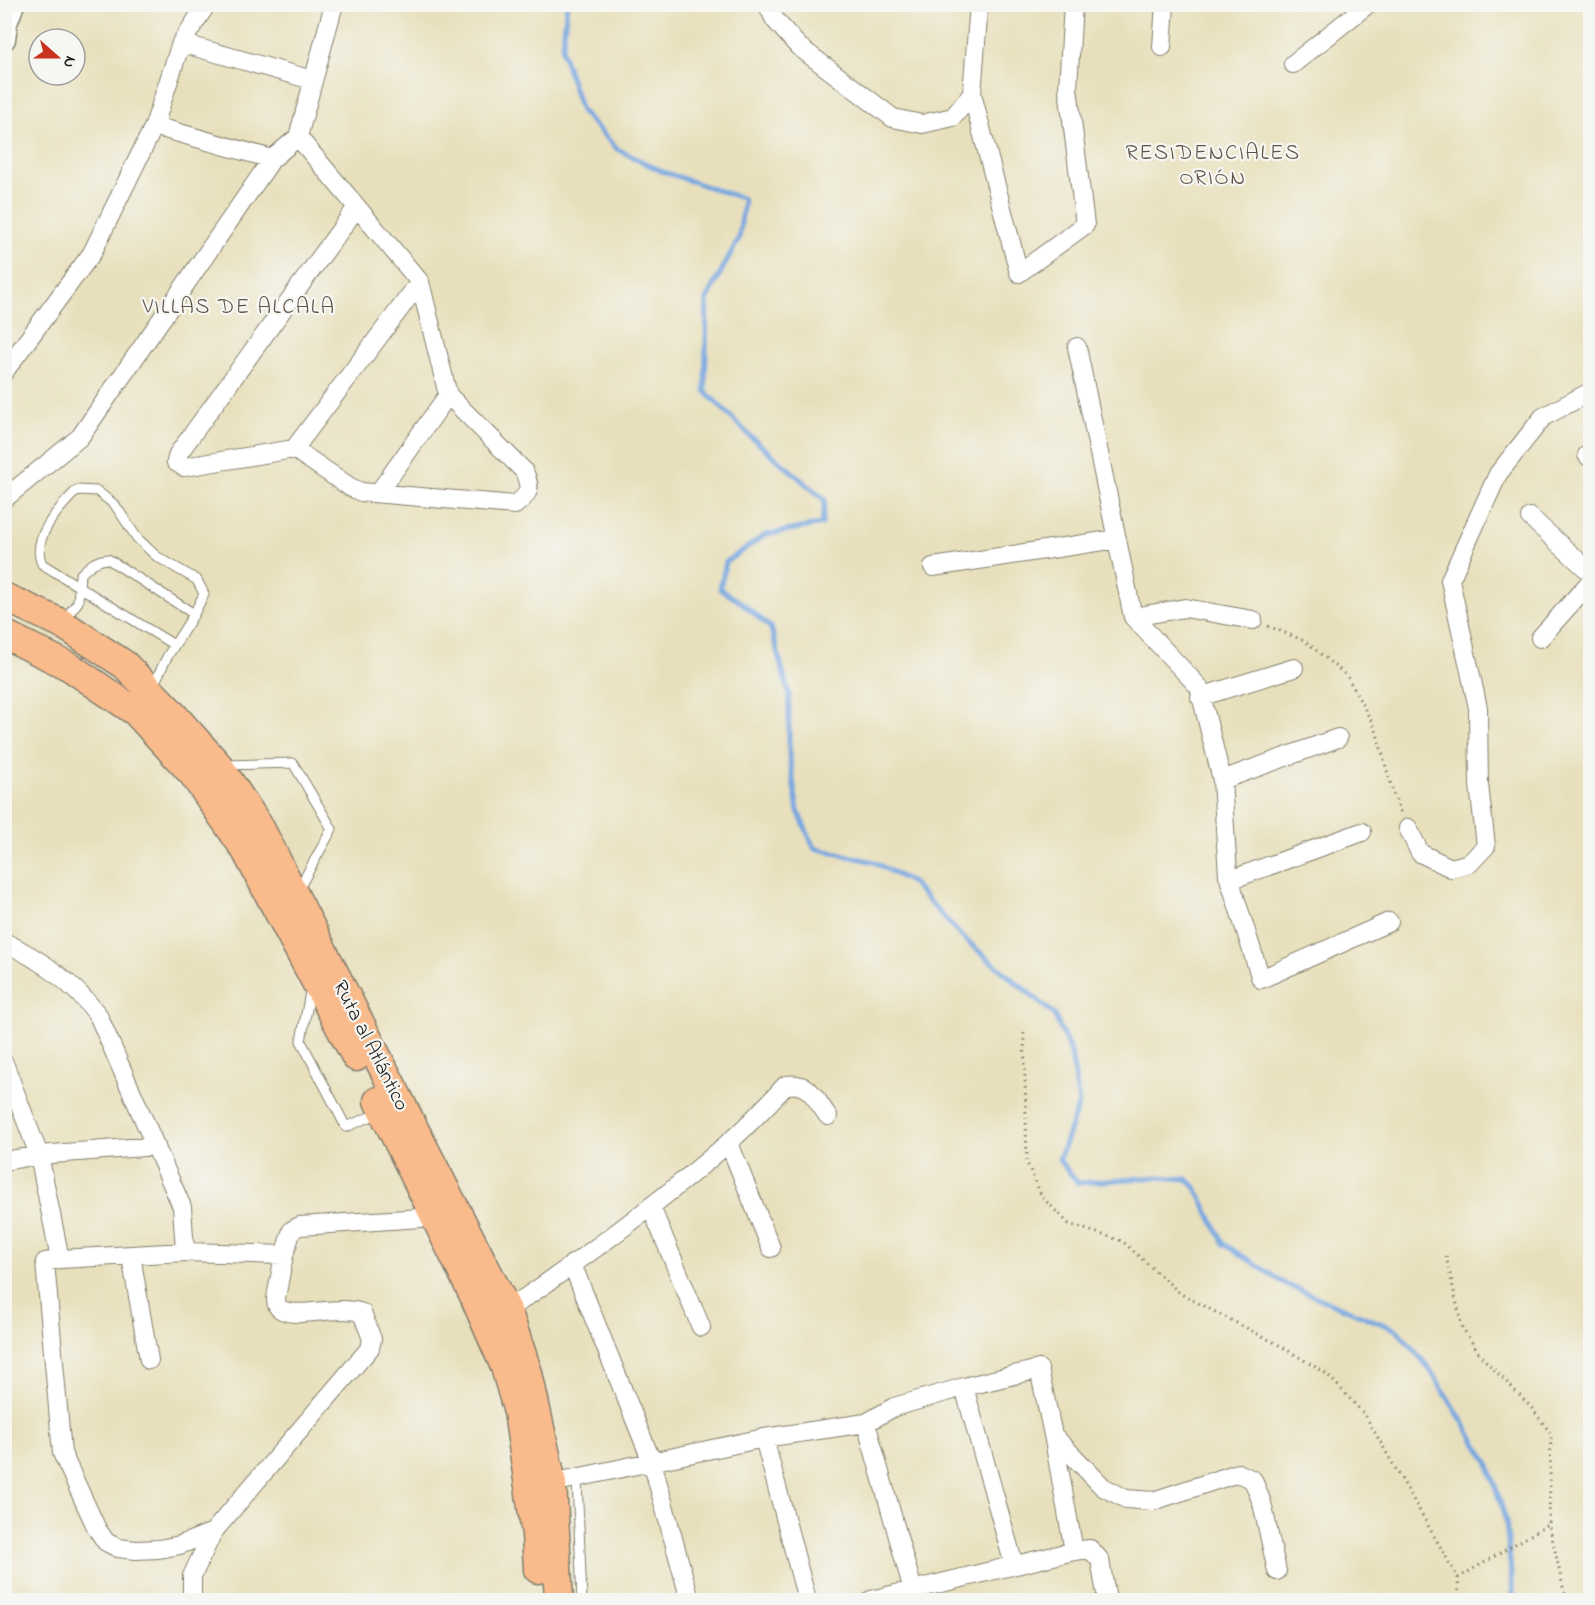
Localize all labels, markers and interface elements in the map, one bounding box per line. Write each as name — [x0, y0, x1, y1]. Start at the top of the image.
north arrow — [27, 27, 87, 87]
text: N — [56, 52, 82, 71]
district label: RESIDENCIALES ORIÓN — [1125, 138, 1301, 195]
district label: VILLAS DE ALCALA — [142, 292, 335, 324]
street label: Ruta al Atlántico — [324, 975, 416, 1116]

